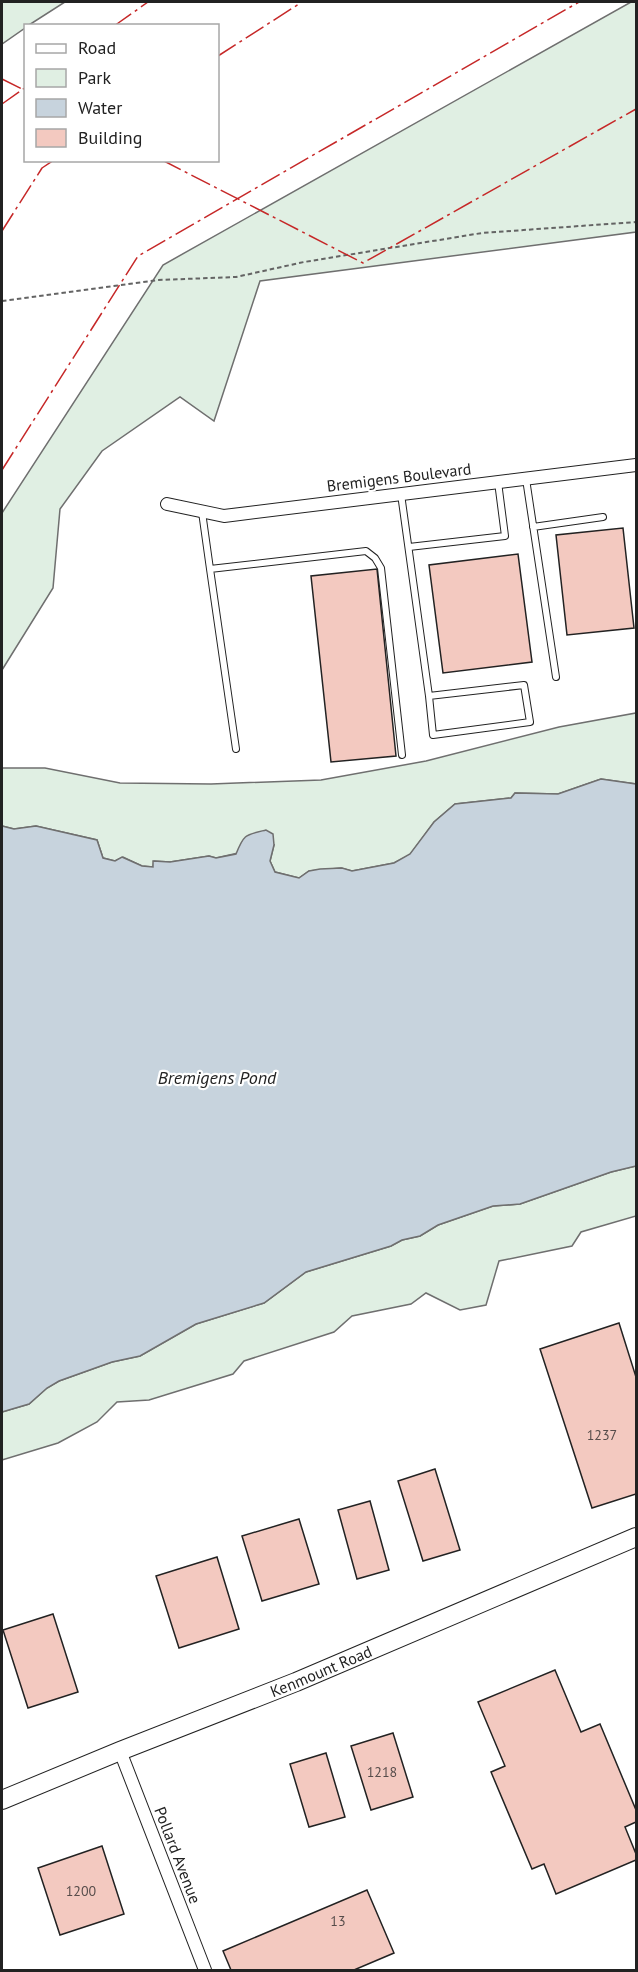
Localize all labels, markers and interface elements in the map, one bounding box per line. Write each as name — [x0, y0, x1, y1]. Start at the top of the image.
legend — [24, 24, 219, 162]
text: Road — [78, 36, 116, 59]
text: Park — [78, 66, 111, 89]
text: Water — [78, 96, 122, 119]
text: Building — [78, 126, 142, 149]
street label: Bremigens Boulevard — [326, 458, 472, 496]
water label: Bremigens Pond — [158, 1066, 277, 1089]
house number: 1237 — [587, 1426, 617, 1444]
street label: Kenmount Road — [267, 1641, 375, 1701]
house number: 1218 — [367, 1763, 397, 1781]
street label: Pollard Avenue — [150, 1804, 206, 1906]
house number: 1200 — [66, 1882, 97, 1900]
house number: 13 — [330, 1912, 346, 1930]

